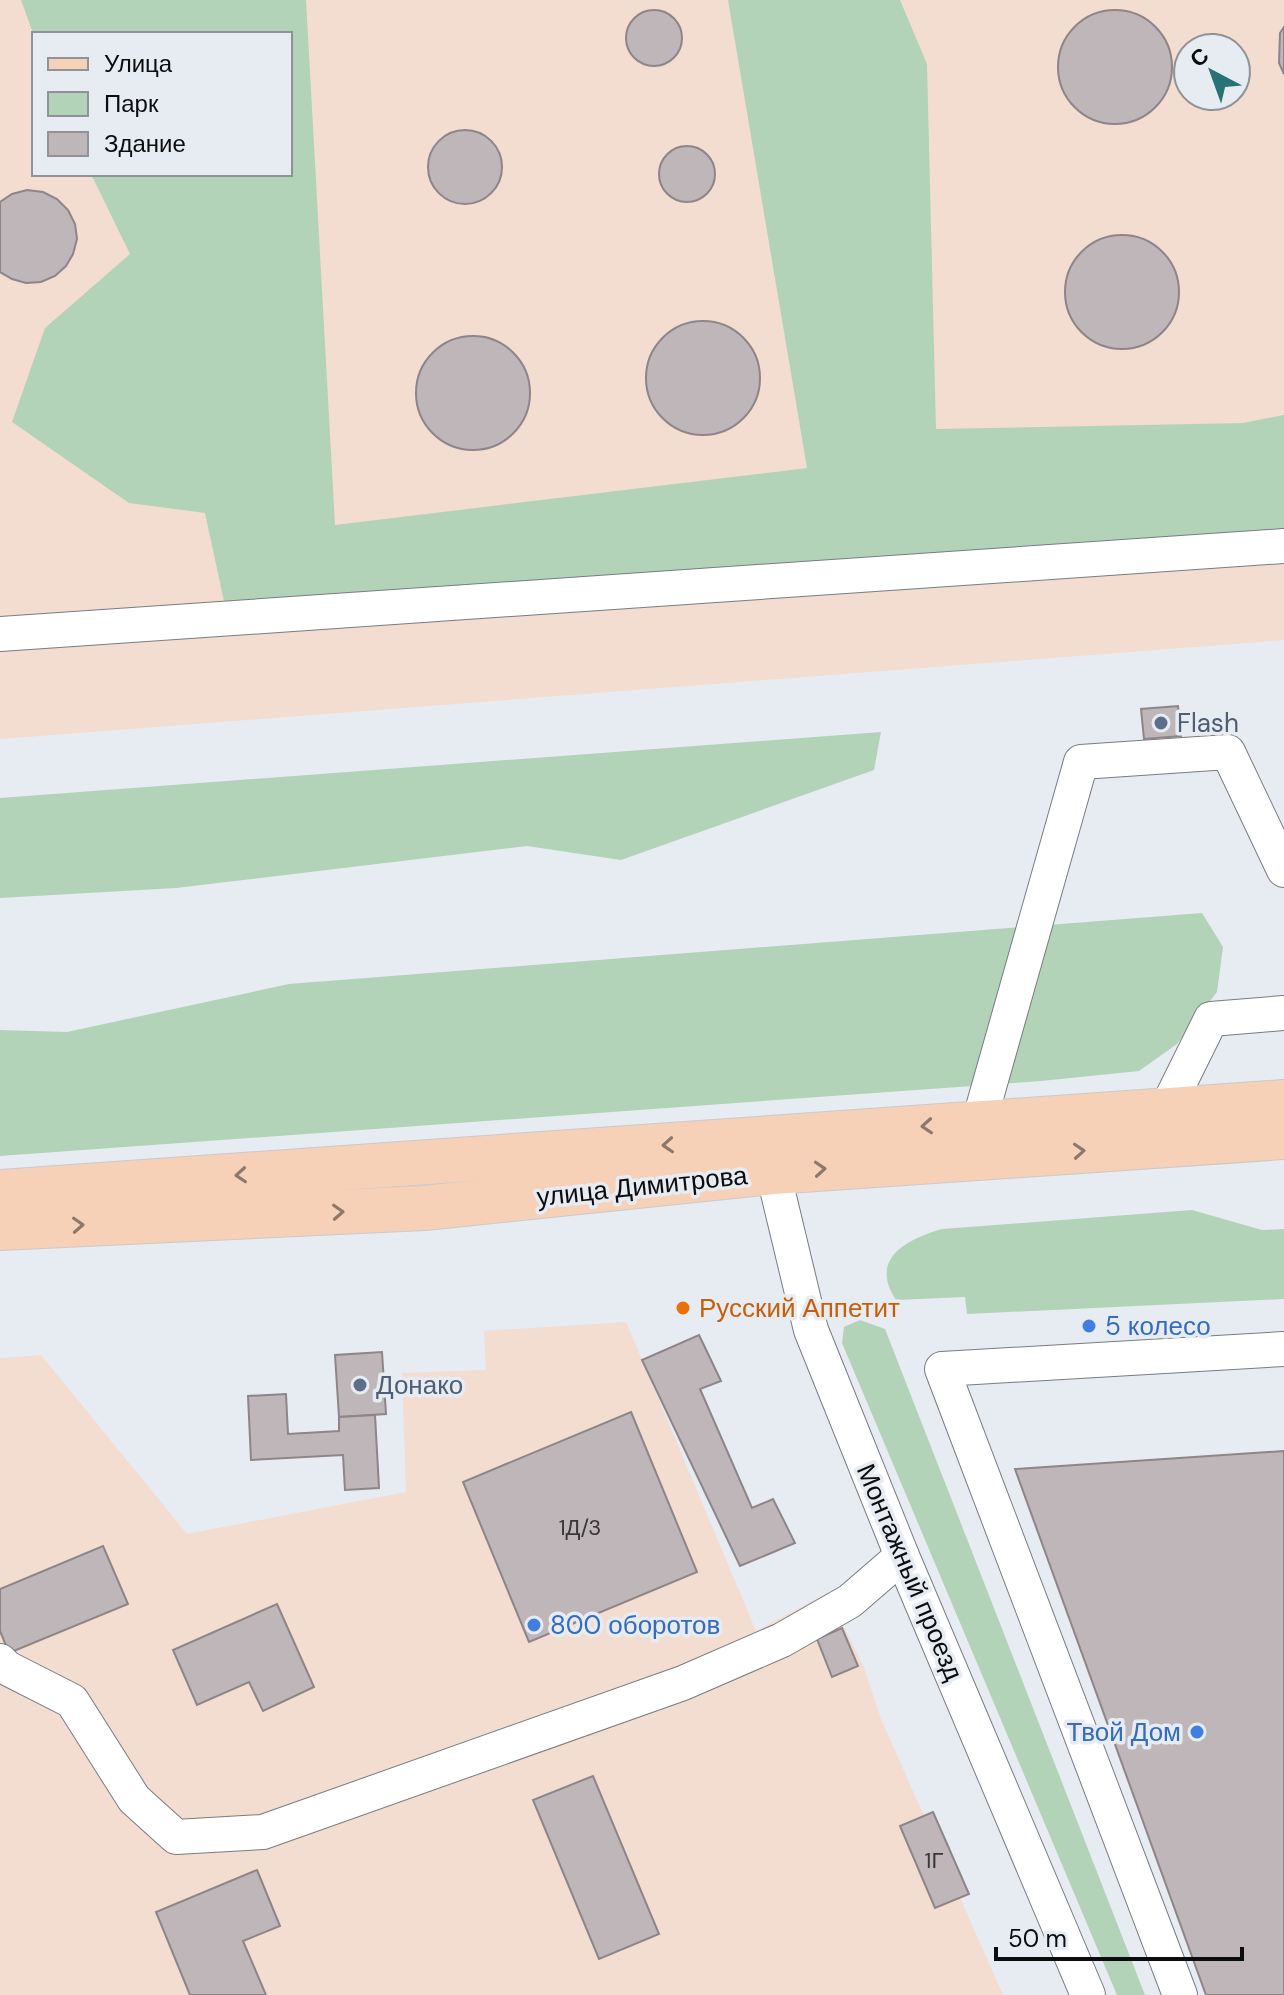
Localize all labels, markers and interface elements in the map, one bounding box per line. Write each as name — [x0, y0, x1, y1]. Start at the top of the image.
legend — [32, 32, 292, 176]
north arrow — [1172, 32, 1252, 112]
text: С — [1184, 41, 1215, 73]
text: Улица — [104, 48, 173, 79]
text: Парк — [104, 88, 159, 119]
text: Здание — [104, 128, 186, 159]
place label: Flash — [1177, 706, 1239, 740]
marker: Flash — [1152, 714, 1170, 732]
one-way arrow — [920, 1117, 933, 1134]
one-way arrow — [661, 1136, 674, 1153]
one-way arrow — [1073, 1143, 1086, 1160]
street label: улица Димитрова — [535, 1158, 750, 1214]
one-way arrow — [813, 1161, 826, 1178]
one-way arrow — [234, 1166, 247, 1183]
one-way arrow — [332, 1204, 345, 1221]
one-way arrow — [72, 1216, 85, 1233]
place label: Русский Аппетит — [699, 1291, 900, 1325]
marker: Русский Аппетит — [674, 1299, 692, 1317]
place label: 5 колесо — [1105, 1309, 1211, 1343]
marker: 5 колесо — [1080, 1317, 1098, 1335]
place label: Донако — [376, 1368, 463, 1402]
marker: Донако — [351, 1376, 369, 1394]
street label: Монтажный проезд — [849, 1459, 971, 1685]
house number: 1Д/3 — [559, 1513, 601, 1542]
place label: 800 оборотов — [550, 1608, 720, 1642]
marker: 800 оборотов — [525, 1616, 543, 1634]
place label: Твой Дом — [1067, 1715, 1181, 1749]
marker: Твой Дом — [1188, 1723, 1206, 1741]
house number: 1Г — [925, 1846, 943, 1875]
scale bar — [996, 1911, 1242, 1961]
text: 50 m — [1008, 1923, 1067, 1954]

